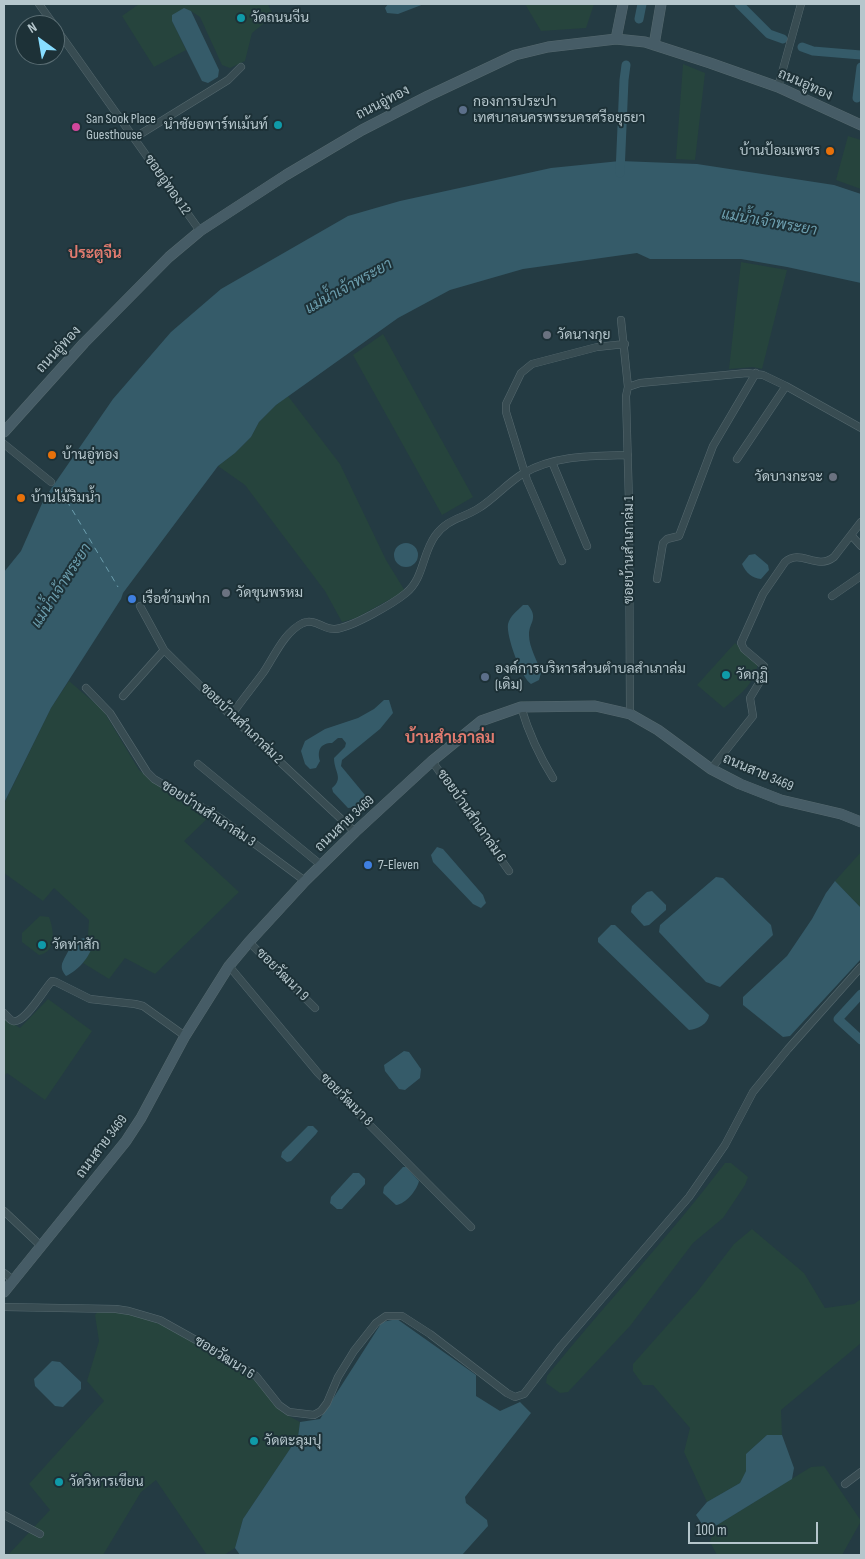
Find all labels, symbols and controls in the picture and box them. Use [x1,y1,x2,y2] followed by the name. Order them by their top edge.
[251,10,309,26] place label: วัดถนนจีน
[235,12,247,24] marker: วัดถนนจีน
[15,15,65,65] north arrow
[25,19,40,37] text: N
[775,66,835,104] street label: ถนนอู่ทอง
[353,82,413,124] street label: ถนนอู่ทอง
[473,94,645,126] place label: กองการประปา เทศบาลนครพระนครศรีอยุธยา
[457,104,469,116] marker: กองการประปา เทศบาลนครพระนครศรีอยุธยา
[86,111,156,144] place label: San Sook Place Guesthouse
[164,117,268,133] place label: นำชัยอพาร์ทเม้นท์
[272,119,284,131] marker: นำชัยอพาร์ทเม้นท์
[70,121,82,133] marker: San Sook Place Guesthouse
[740,143,820,159] place label: บ้านป้อมเพชร
[824,145,836,157] marker: บ้านป้อมเพชร
[140,152,194,218] street label: ซอยอู่ทอง 12
[720,206,818,240] water label: แม่น้ำเจ้าพระยา
[68,245,122,263] district label: ประตูจีน
[302,256,396,318] water label: แม่น้ำเจ้าพระยา
[33,323,85,377] street label: ถนนอู่ทอง
[557,327,611,343] place label: วัดนางกุย
[541,329,553,341] marker: วัดนางกุย
[62,447,119,463] place label: บ้านอู่ทอง
[46,449,58,461] marker: บ้านอู่ทอง
[755,469,823,485] place label: วัดบางกะจะ
[827,471,839,483] marker: วัดบางกะจะ
[31,490,101,506] place label: บ้านไม้ริมน้ำ
[15,492,27,504] marker: บ้านไม้ริมน้ำ
[621,496,637,604] street label: ซอยบ้านสำเภาล่ม 1
[28,540,96,632] water label: แม่น้ำเจ้าพระยา
[236,585,303,601] place label: วัดขุนพรหม
[220,587,232,599] marker: วัดขุนพรหม
[142,591,210,607] place label: เรือข้ามฟาก
[126,593,138,605] marker: เรือข้ามฟาก
[495,661,686,694] place label: องค์การบริหารส่วนตำบลสำเภาล่ม (เดิม)
[736,667,768,683] place label: วัดกุฏิ
[720,669,732,681] marker: วัดกุฏิ
[479,671,491,683] marker: องค์การบริหารส่วนตำบลสำเภาล่ม (เดิม)
[196,680,286,768] street label: ซอยบ้านสำเภาล่ม 2
[405,729,495,749] district label: บ้านสำเภาล่ม
[720,751,796,795] street label: ถนนสาย 3469
[433,766,509,866] street label: ซอยบ้านสำเภาล่ม 6
[158,777,258,851] street label: ซอยบ้านสำเภาล่ม 3
[312,792,378,856] street label: ถนนสาย 3469
[378,857,419,873] place label: 7-Eleven
[362,859,374,871] marker: 7-Eleven
[52,937,100,953] place label: วัดท่าสัก
[36,939,48,951] marker: วัดท่าสัก
[252,945,312,1005] street label: ซอยวัฒนา 9
[316,1070,376,1130] street label: ซอยวัฒนา 8
[73,1112,131,1182] street label: ถนนสาย 3469
[191,1333,257,1383] street label: ซอยวัฒนา 6
[264,1433,321,1449] place label: วัดตะลุมปุ
[248,1435,260,1447] marker: วัดตะลุมปุ
[69,1474,144,1490] place label: วัดวิหารเขียน
[53,1476,65,1488] marker: วัดวิหารเขียน
[690,1512,820,1544] scale bar
[696,1521,727,1540] text: 100 m

